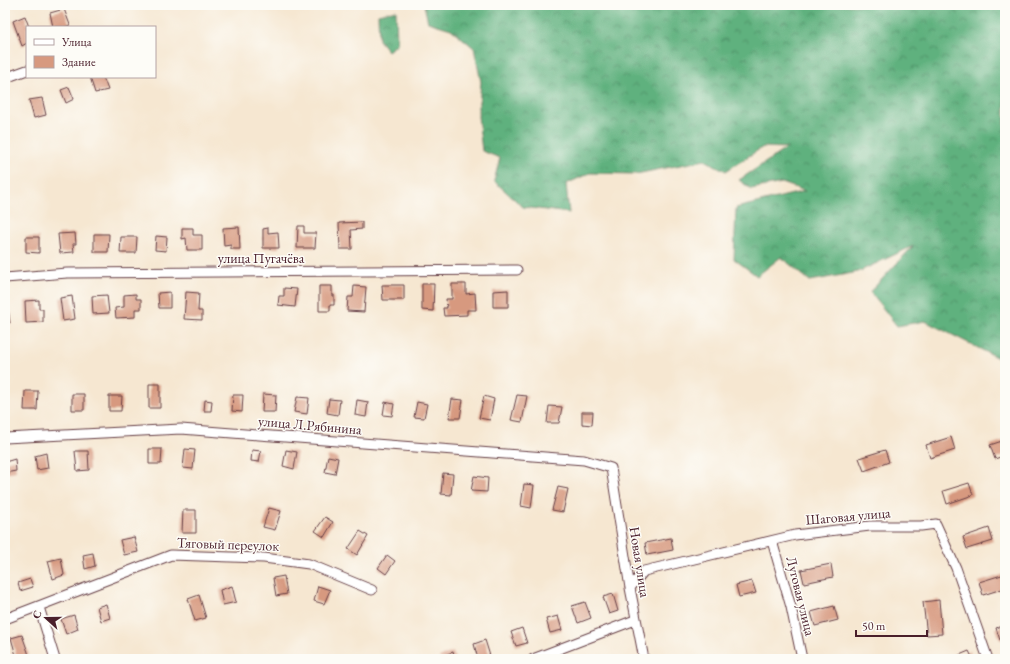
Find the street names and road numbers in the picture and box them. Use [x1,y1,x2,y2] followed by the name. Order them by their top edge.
[218,249,305,267] street label: улица Пугачёва
[257,412,363,439] street label: улица Л.Рябинина
[805,503,892,529] street label: Шаговая улица
[626,525,655,599] street label: Новая улица
[177,533,280,555] street label: Тяговый переулок
[782,554,820,638] street label: Луговая улица

